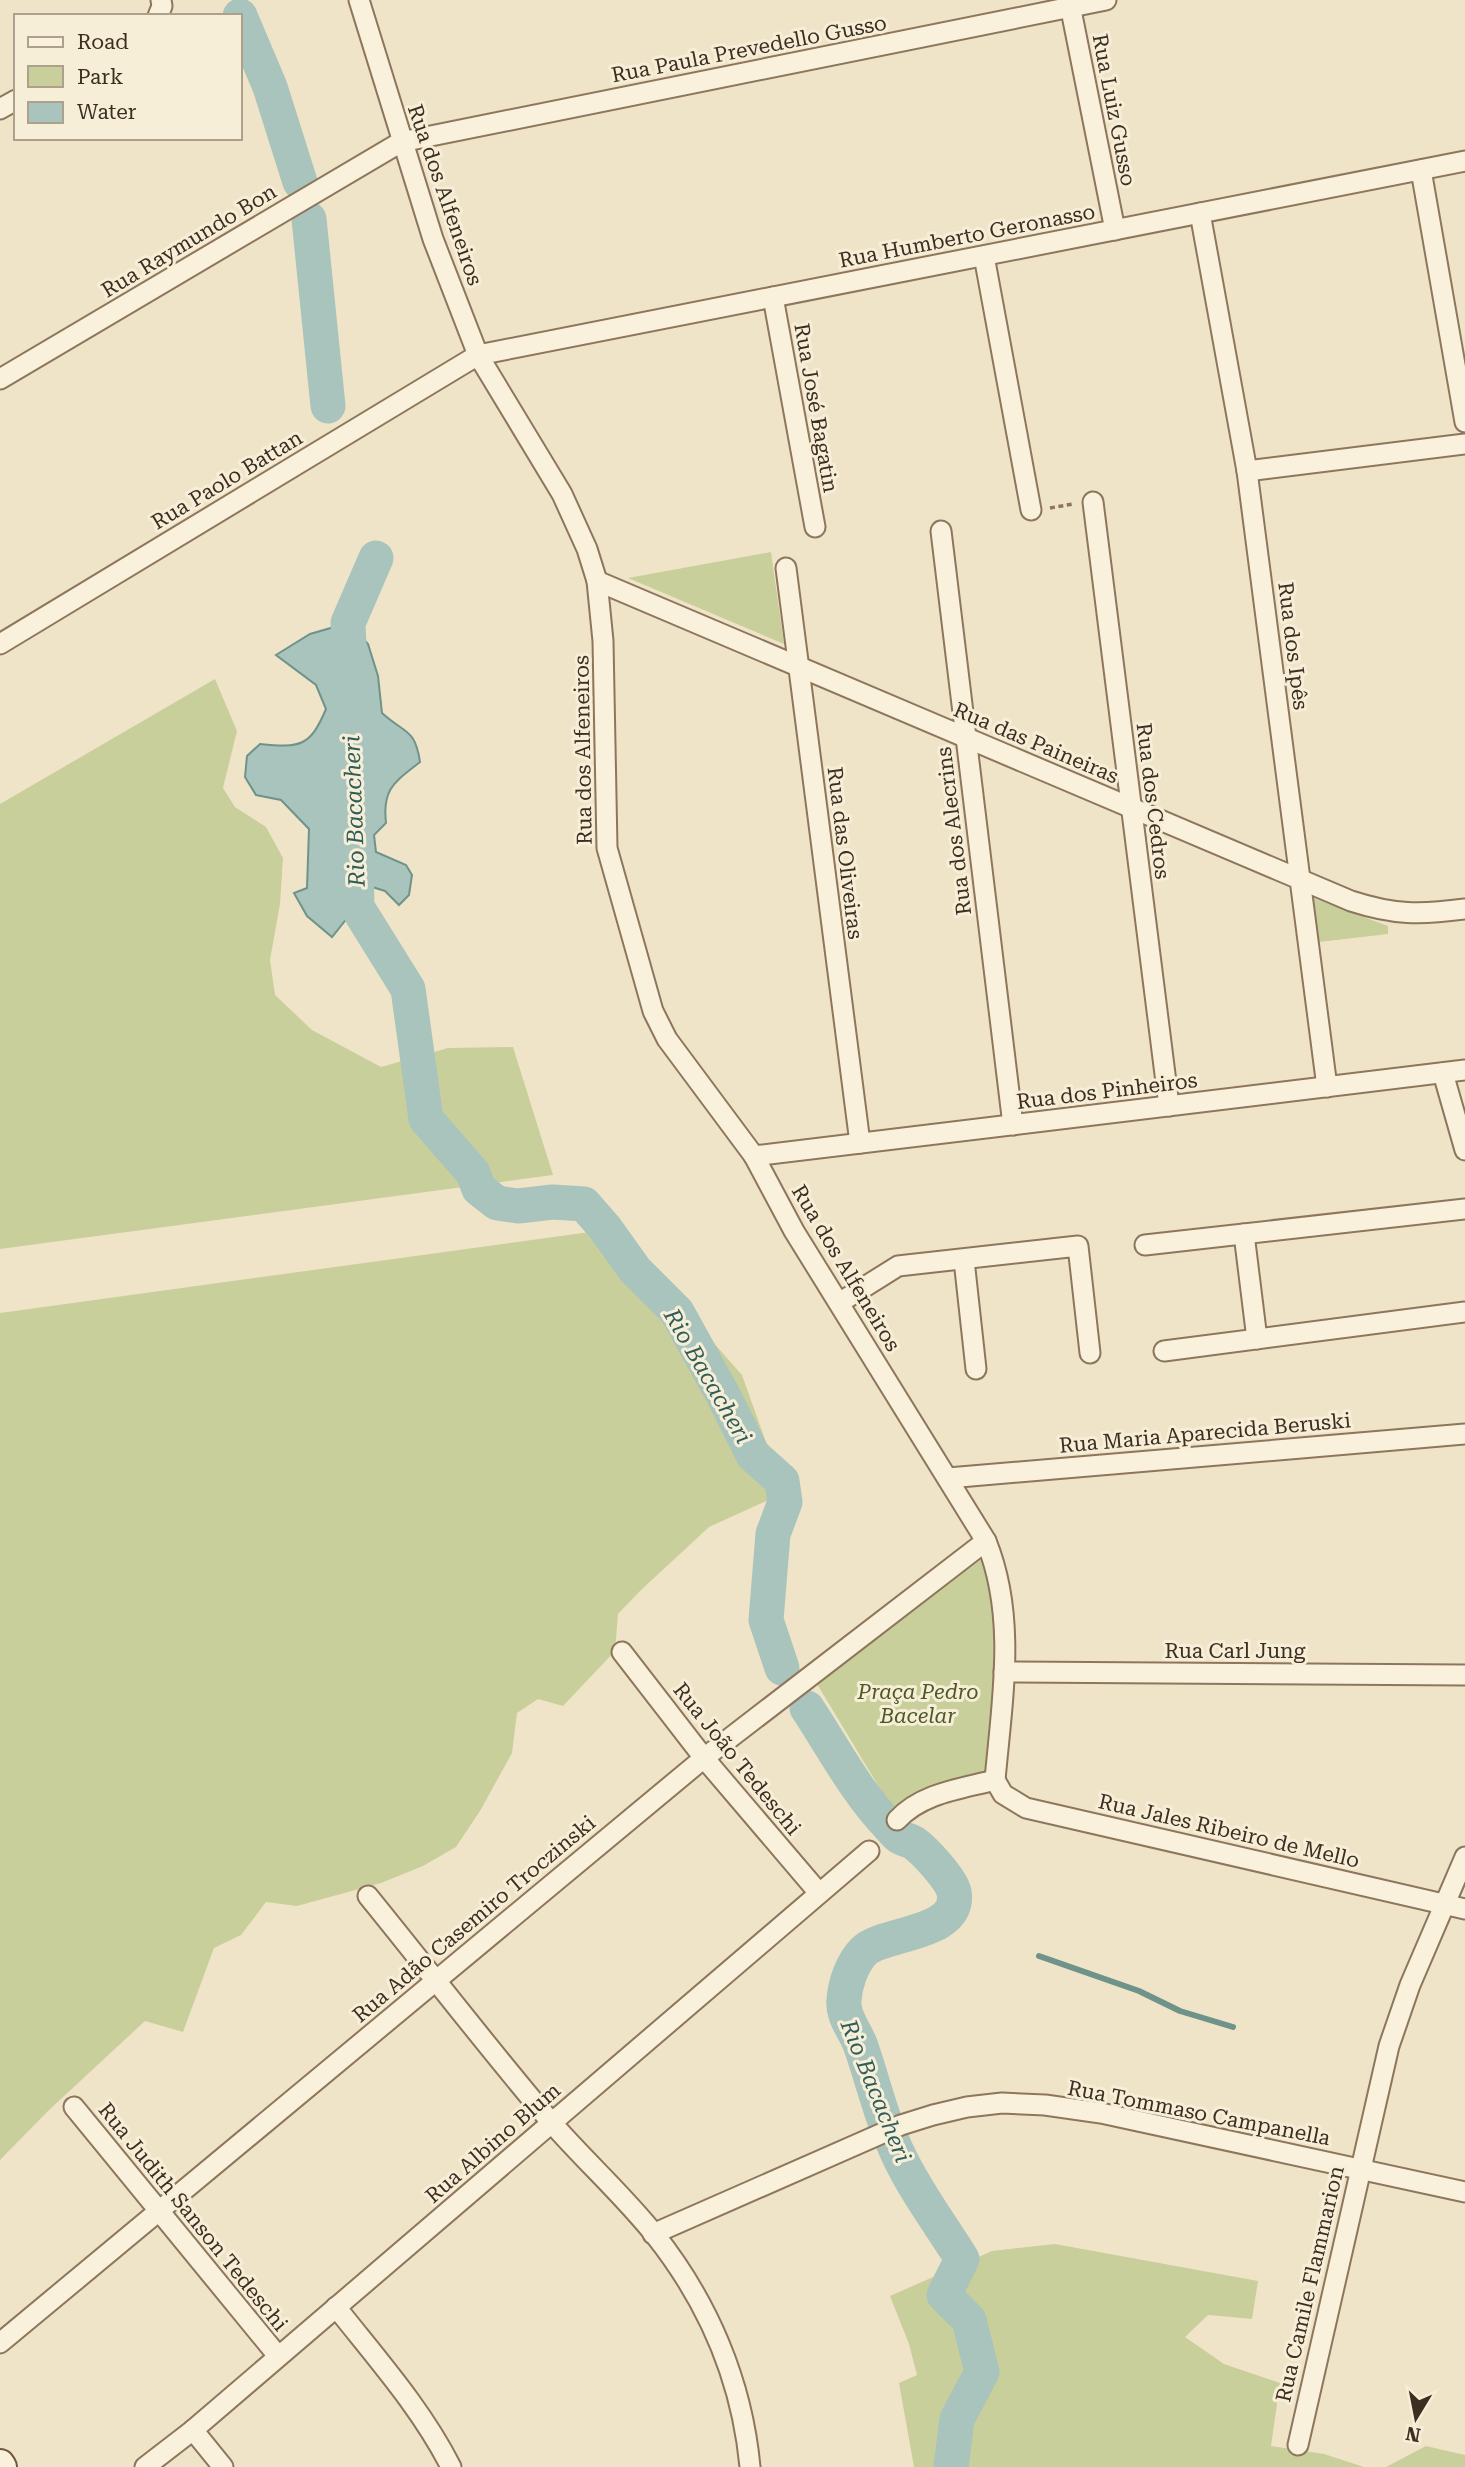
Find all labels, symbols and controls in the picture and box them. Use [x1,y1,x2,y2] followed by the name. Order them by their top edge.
[609,11,889,87] street label: Rua Paula Prevedello Gusso
[14,14,242,140] legend
[77,30,129,54] text: Road
[1087,32,1141,188] street label: Rua Luiz Gusso
[77,65,123,89] text: Park
[77,100,137,124] text: Water
[403,101,487,289] street label: Rua dos Alfeneiros
[97,179,281,303] street label: Rua Raymundo Bon
[837,199,1097,273] street label: Rua Humberto Geronasso
[789,322,843,495] street label: Rua José Bagatin
[147,425,307,534] street label: Rua Paolo Battan
[1273,581,1313,711] street label: Rua dos Ipês
[569,655,597,845] street label: Rua dos Alfeneiros
[950,697,1122,789] street label: Rua das Paineiras
[1132,722,1174,880] street label: Rua dos Cedros
[338,735,371,888] water label: Rio Bacacheri
[932,745,976,916] street label: Rua dos Alecrins
[823,765,867,941] street label: Rua das Oliveiras
[1015,1068,1199,1114] street label: Rua dos Pinheiros
[787,1180,905,1356] street label: Rua dos Alfeneiros
[658,1303,757,1449] water label: Rio Bacacheri
[1058,1408,1352,1458] street label: Rua Maria Aparecida Beruski
[1165,1639,1306,1663] street label: Rua Carl Jung
[668,1678,806,1840] street label: Rua João Tedeschi
[857,1680,978,1728] park label: Praça Pedro Bacelar
[1096,1789,1362,1873] street label: Rua Jales Ribeiro de Mello
[348,1810,600,2027] street label: Rua Adão Casemiro Troczinski
[834,2015,916,2166] water label: Rio Bacacheri
[1066,2076,1333,2150] street label: Rua Tommaso Campanella
[421,2078,565,2208] street label: Rua Albino Blum
[94,2098,293,2336] street label: Rua Judith Sanson Tedeschi
[1271,2163,1349,2404] street label: Rua Camile Flammarion
[1381,2383,1451,2453] north arrow
[1404,2422,1422,2447] text: N

